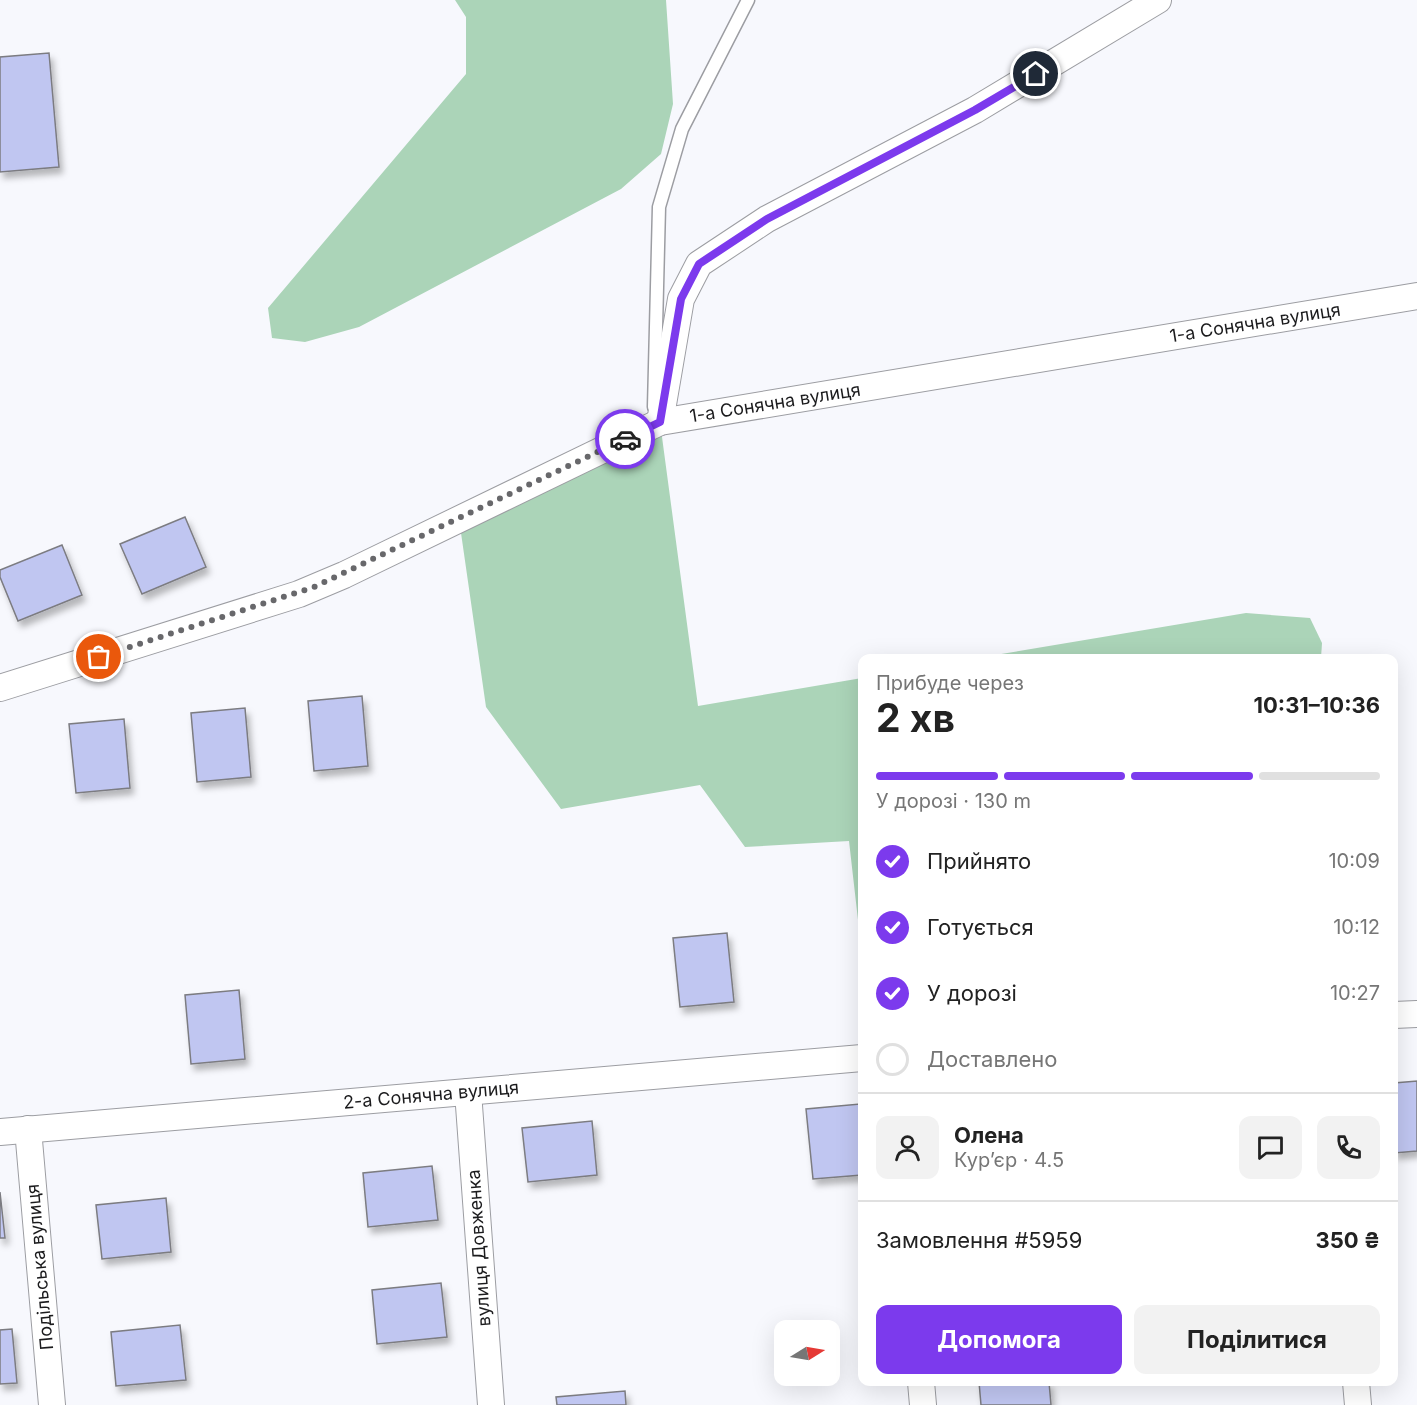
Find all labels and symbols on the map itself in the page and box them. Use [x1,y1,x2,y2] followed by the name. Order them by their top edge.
[1010,48,1061,99] pin
[1168,299,1342,346] street label: 1-а Сонячна вулиця
[688,379,862,426] street label: 1-а Сонячна вулиця
[595,409,655,469] courier
[73,631,124,682] pin
[342,1076,520,1113] street label: 2-а Сонячна вулиця
[463,1169,494,1327] street label: вулиця Довженка
[22,1183,57,1351] street label: Подільська вулиця
[774,1320,840,1386] north arrow

